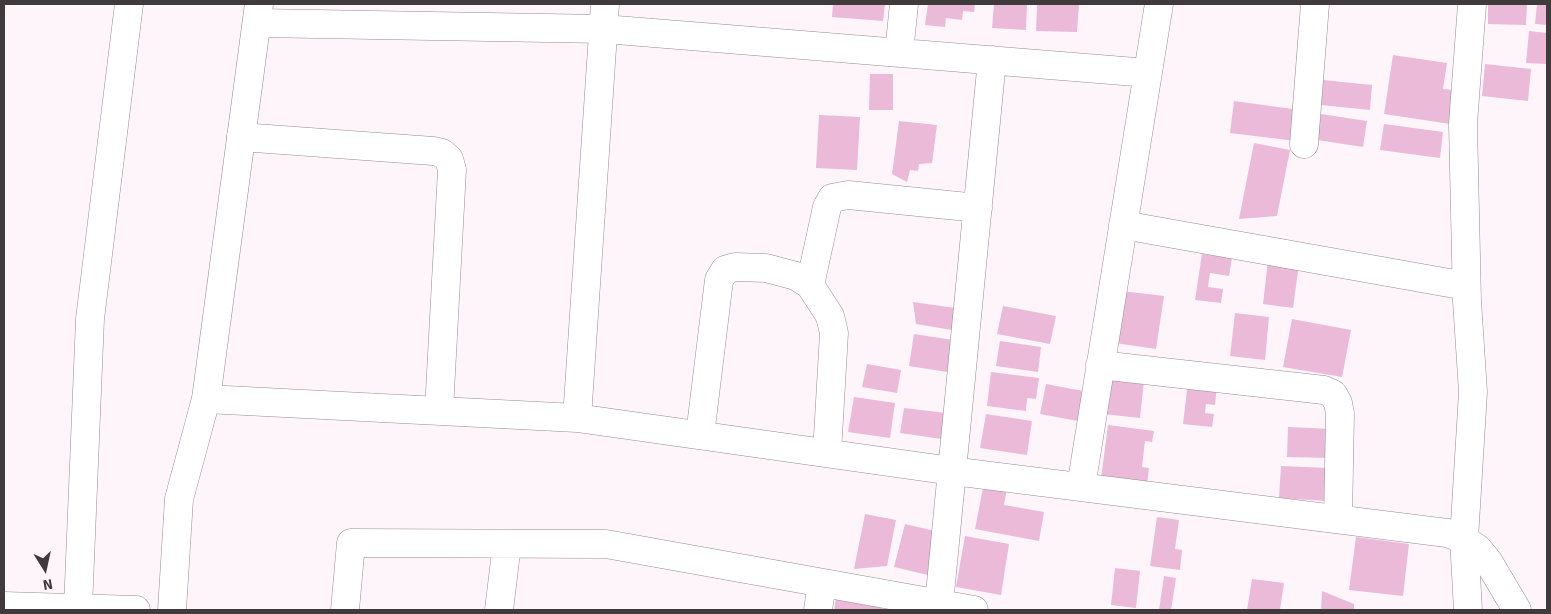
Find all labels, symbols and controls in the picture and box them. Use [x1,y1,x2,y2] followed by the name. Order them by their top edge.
[20,544,70,594] north arrow
[41,575,54,593] text: N

